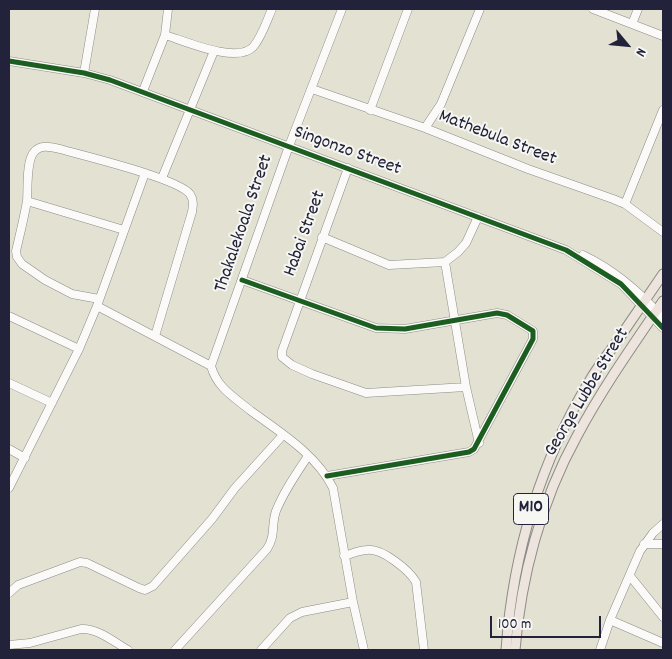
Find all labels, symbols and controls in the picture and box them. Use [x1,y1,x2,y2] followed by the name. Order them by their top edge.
[602,20,652,70] north arrow
[630,44,651,60] text: N
[435,106,559,172] street label: Mathebula Street
[290,122,404,182] street label: Singonzo Street
[211,152,279,296] street label: Thakalekoala Street
[280,188,332,280] street label: Habai Street
[541,325,635,461] street label: George Lubbe Street
[514,494,548,524] road number: M10
[492,606,603,638] scale bar
[498,614,531,636] text: 100 m

